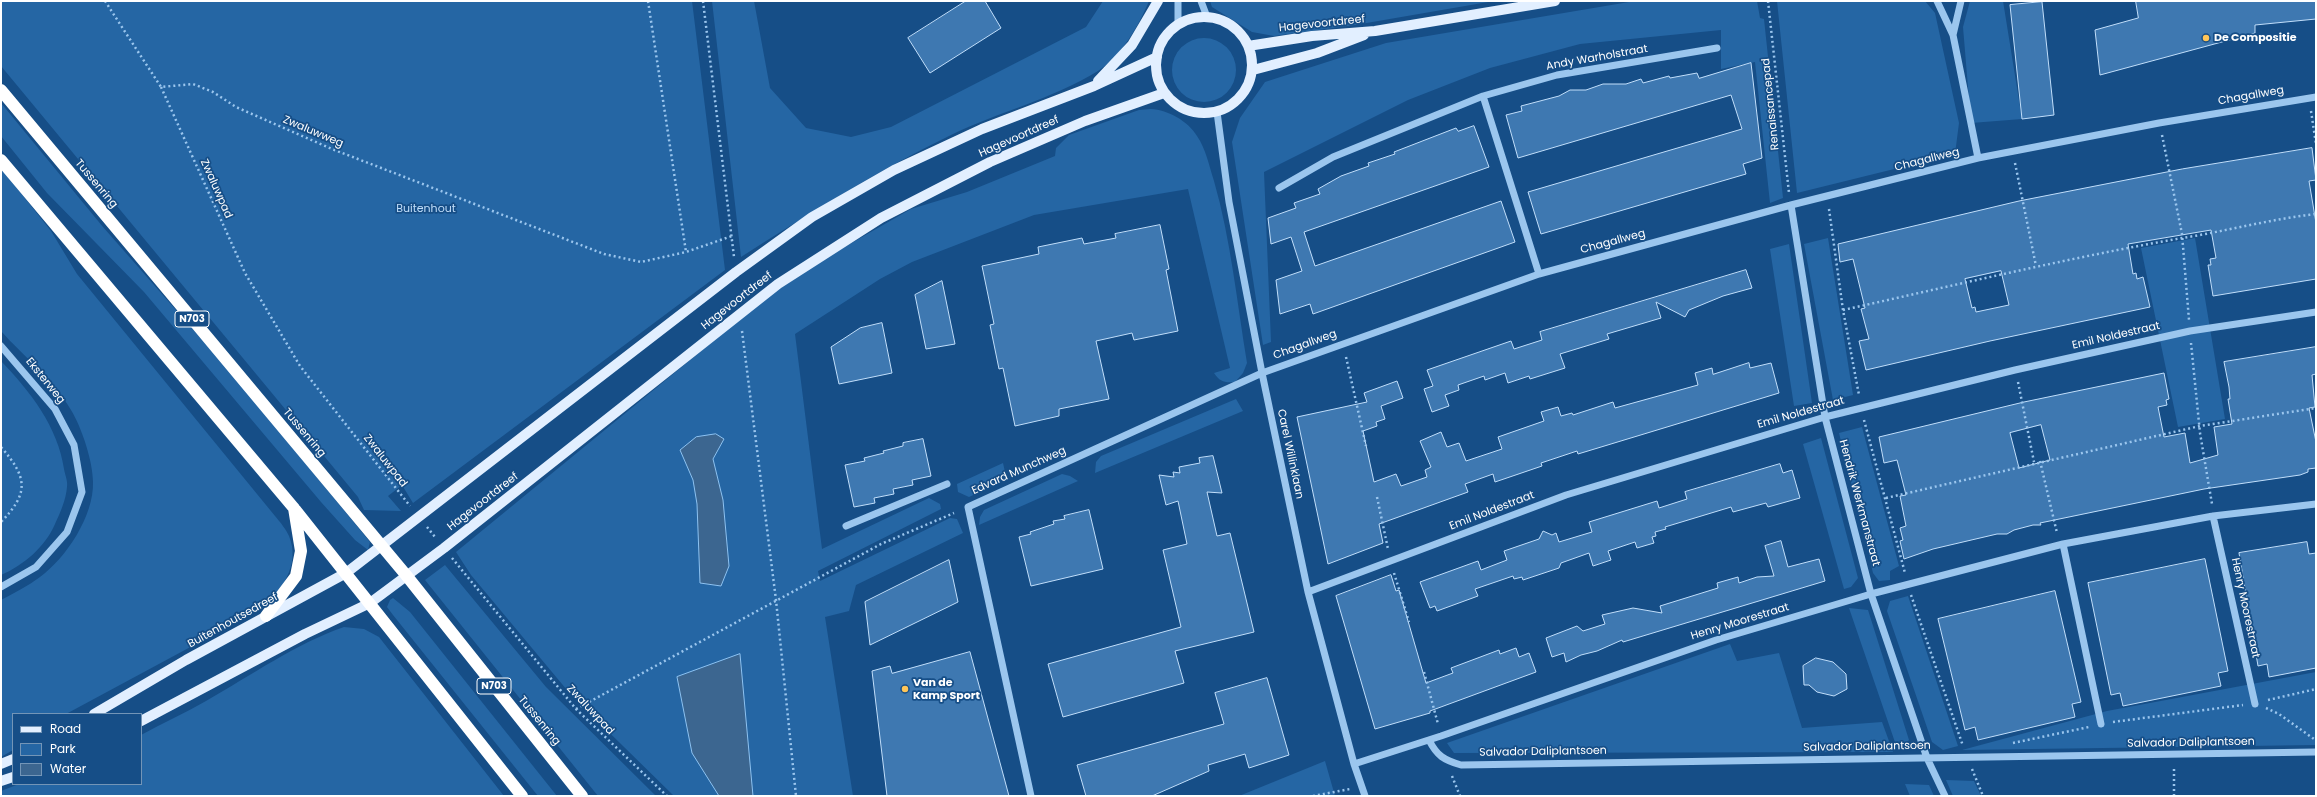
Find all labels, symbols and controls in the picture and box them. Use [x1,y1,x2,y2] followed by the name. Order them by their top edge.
[1278,13,1366,35] street label: Hagevoortdreef
[2214,31,2296,45] place label: De Compositie
[2201,33,2211,43] marker: De Compositie
[1545,43,1649,73] street label: Andy Warholstraat
[1760,57,1782,151] street label: Renaissancepad
[2217,84,2285,108] street label: Chagallweg
[281,113,345,151] street label: Zwaluwweg
[977,113,1061,161] street label: Hagevoortdreef
[1893,146,1961,174] street label: Chagallweg
[72,157,120,211] street label: Tussenring
[197,157,235,221] street label: Zwaluwpad
[396,202,456,216] park label: Buitenhout
[1579,227,1647,257] street label: Chagallweg
[699,269,775,333] street label: Hagevoortdreef
[175,311,209,327] road number: N703
[2071,319,2161,353] street label: Emil Noldestraat
[1271,327,1339,363] street label: Chagallweg
[22,355,68,407] street label: Eksterweg
[1756,394,1846,432] street label: Emil Noldestraat
[280,406,328,460] street label: Tussenring
[1274,408,1306,500] street label: Carel Willinklaan
[360,432,410,490] street label: Zwaluwpad
[1836,438,1882,568] street label: Hendrik Werkmanstraat
[970,444,1068,498] street label: Edvard Munchweg
[445,470,521,534] street label: Hagevoortdreef
[1448,489,1536,533] street label: Emil Noldestraat
[2228,557,2262,659] street label: Henry Moorestraat
[186,591,280,651] street label: Buitenhoutsedreef
[1689,601,1791,643] street label: Henry Moorestraat
[913,676,980,702] place label: Van de Kamp Sport
[477,678,511,694] road number: N703
[564,682,616,738] street label: Zwaluwpad
[900,684,910,694] marker: Van de Kamp Sport
[515,694,563,748] street label: Tussenring
[12,713,142,785] legend
[50,720,81,737] text: Road
[2127,735,2255,751] street label: Salvador Daliplantsoen
[1803,739,1931,755] street label: Salvador Daliplantsoen
[50,740,76,757] text: Park
[1479,744,1607,760] street label: Salvador Daliplantsoen
[50,760,86,777] text: Water

